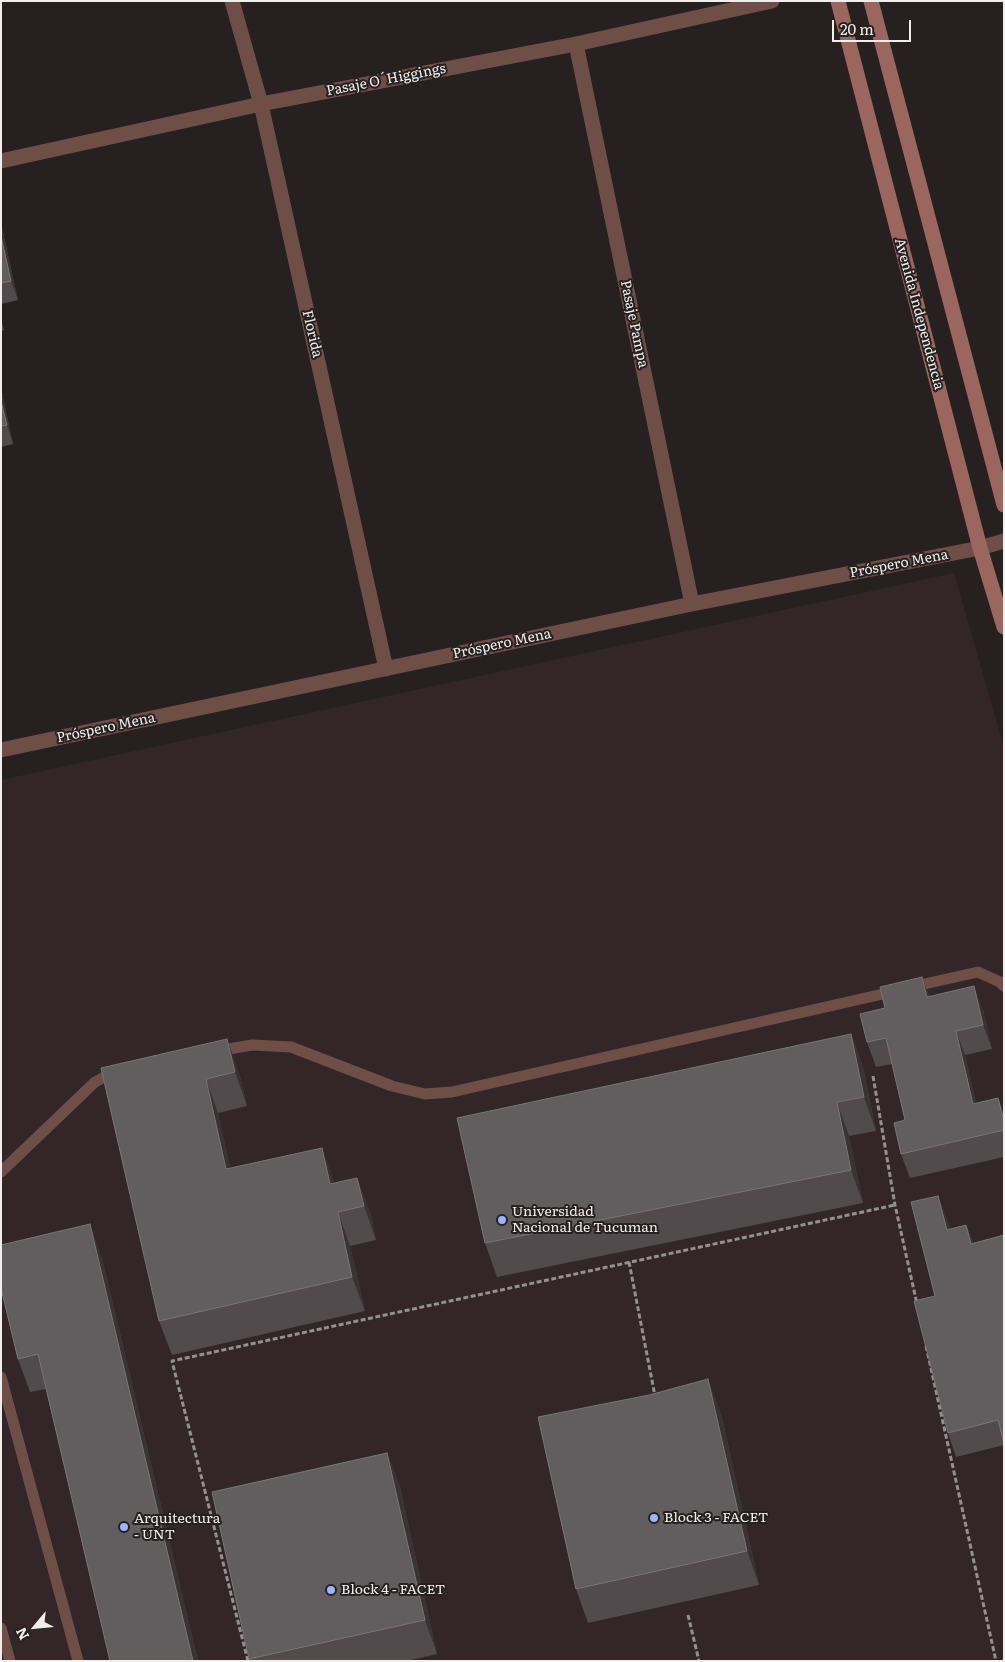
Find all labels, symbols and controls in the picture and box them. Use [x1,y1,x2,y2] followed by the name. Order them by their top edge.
[835,10,914,42] scale bar
[840,17,874,40] text: 20 m
[325,60,447,100] street label: Pasaje O´Higgings
[891,236,947,392] street label: Avenida Independencia
[616,279,652,369] street label: Pasaje Pampa
[298,309,326,359] street label: Florida
[848,546,950,582] street label: Próspero Mena
[451,625,553,663] street label: Próspero Mena
[55,709,157,747] street label: Próspero Mena
[512,1204,658,1236] place label: Universidad Nacional de Tucuman
[496,1214,508,1226] marker: Universidad Nacional de Tucuman
[664,1510,768,1526] place label: Block 3 - FACET
[134,1511,220,1544] place label: Arquitectura - UNT
[648,1512,660,1524] marker: Block 3 - FACET
[118,1521,130,1533] marker: Arquitectura - UNT
[341,1582,445,1598] place label: Block 4 - FACET
[325,1584,337,1596] marker: Block 4 - FACET
[10,1602,60,1652] north arrow
[10,1624,33,1644] text: N

